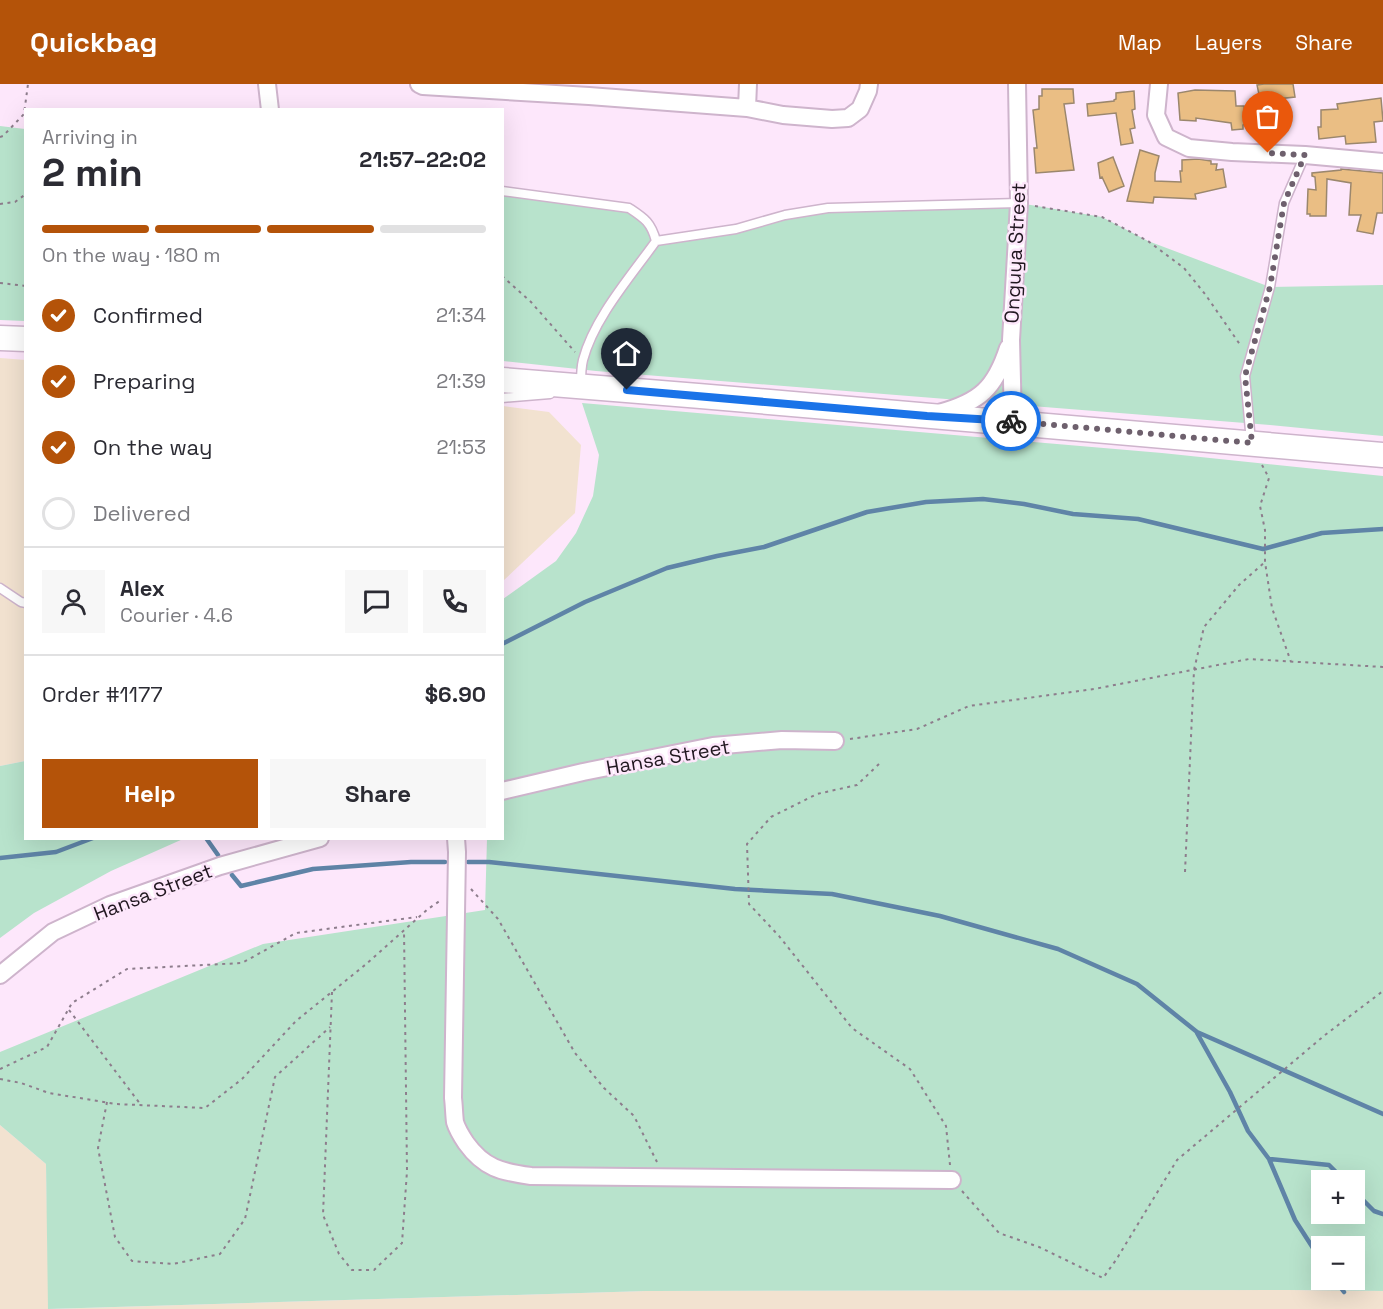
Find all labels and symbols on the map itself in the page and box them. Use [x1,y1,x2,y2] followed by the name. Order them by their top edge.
[1242,91,1293,153] pin
[998,182,1032,324] street label: Onguya Street
[601,328,652,390] pin
[981,391,1041,451] courier
[604,733,732,781] street label: Hansa Street
[90,857,216,927] street label: Hansa Street

